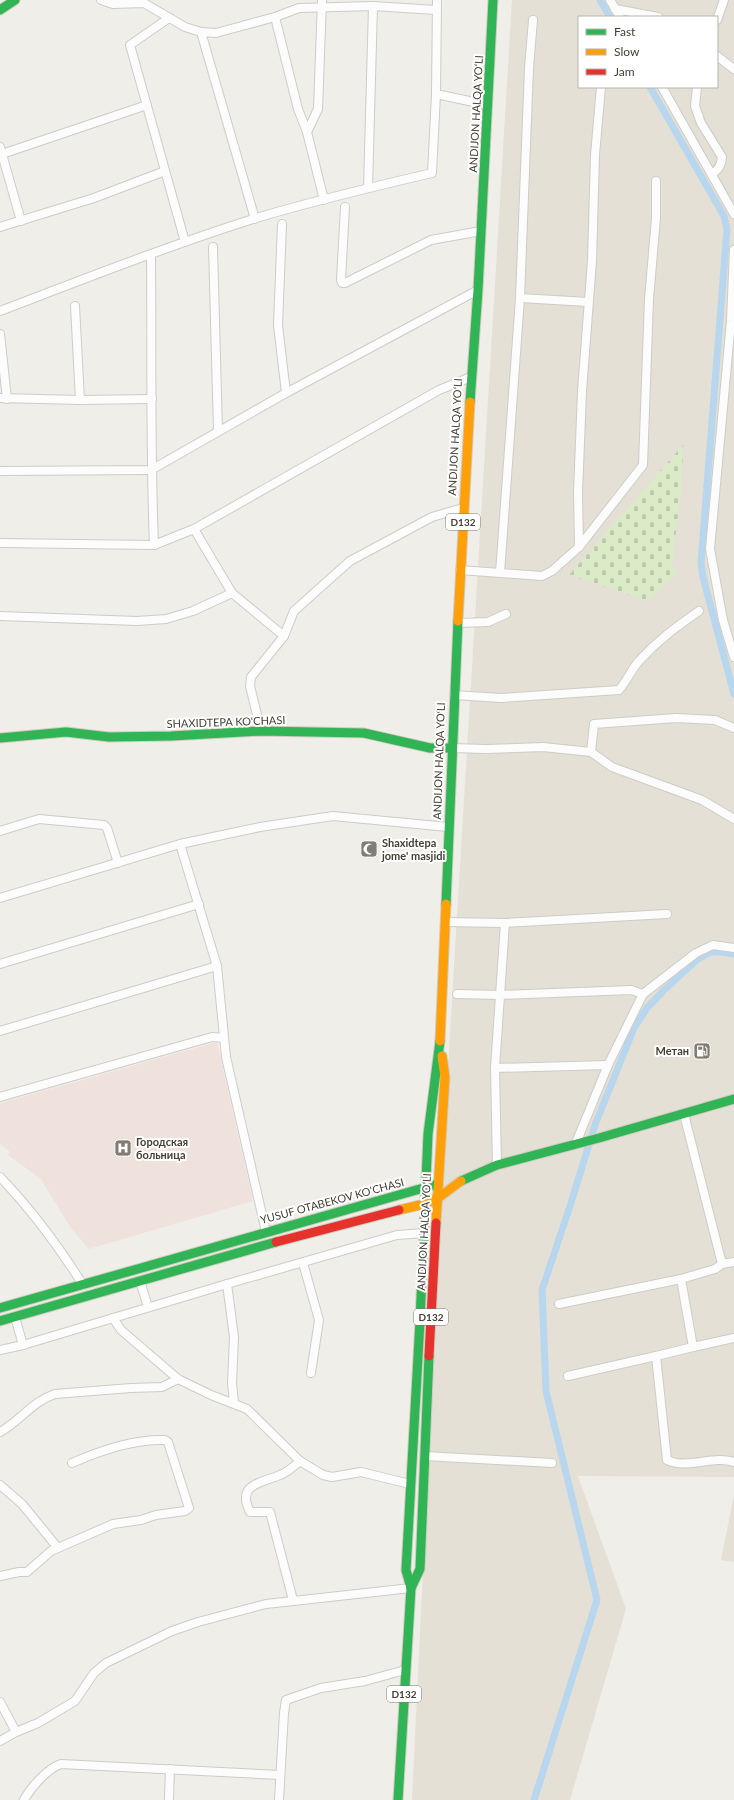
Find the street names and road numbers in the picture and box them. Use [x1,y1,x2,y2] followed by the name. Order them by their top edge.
[466,55,485,173] street label: ANDIJON HALQA YO‘LI
[445,378,464,496] street label: ANDIJON HALQA YO‘LI
[446,514,480,530] road number: D132
[430,702,447,820] street label: ANDIJON HALQA YO‘LI
[166,713,286,730] street label: SHAXIDTEPA KO'CHASI
[414,1173,433,1291] street label: ANDIJON HALQA YO‘LI
[259,1175,405,1226] street label: YUSUF OTABEKOV KO'CHASI
[414,1309,448,1325] road number: D132
[387,1686,421,1702] road number: D132

